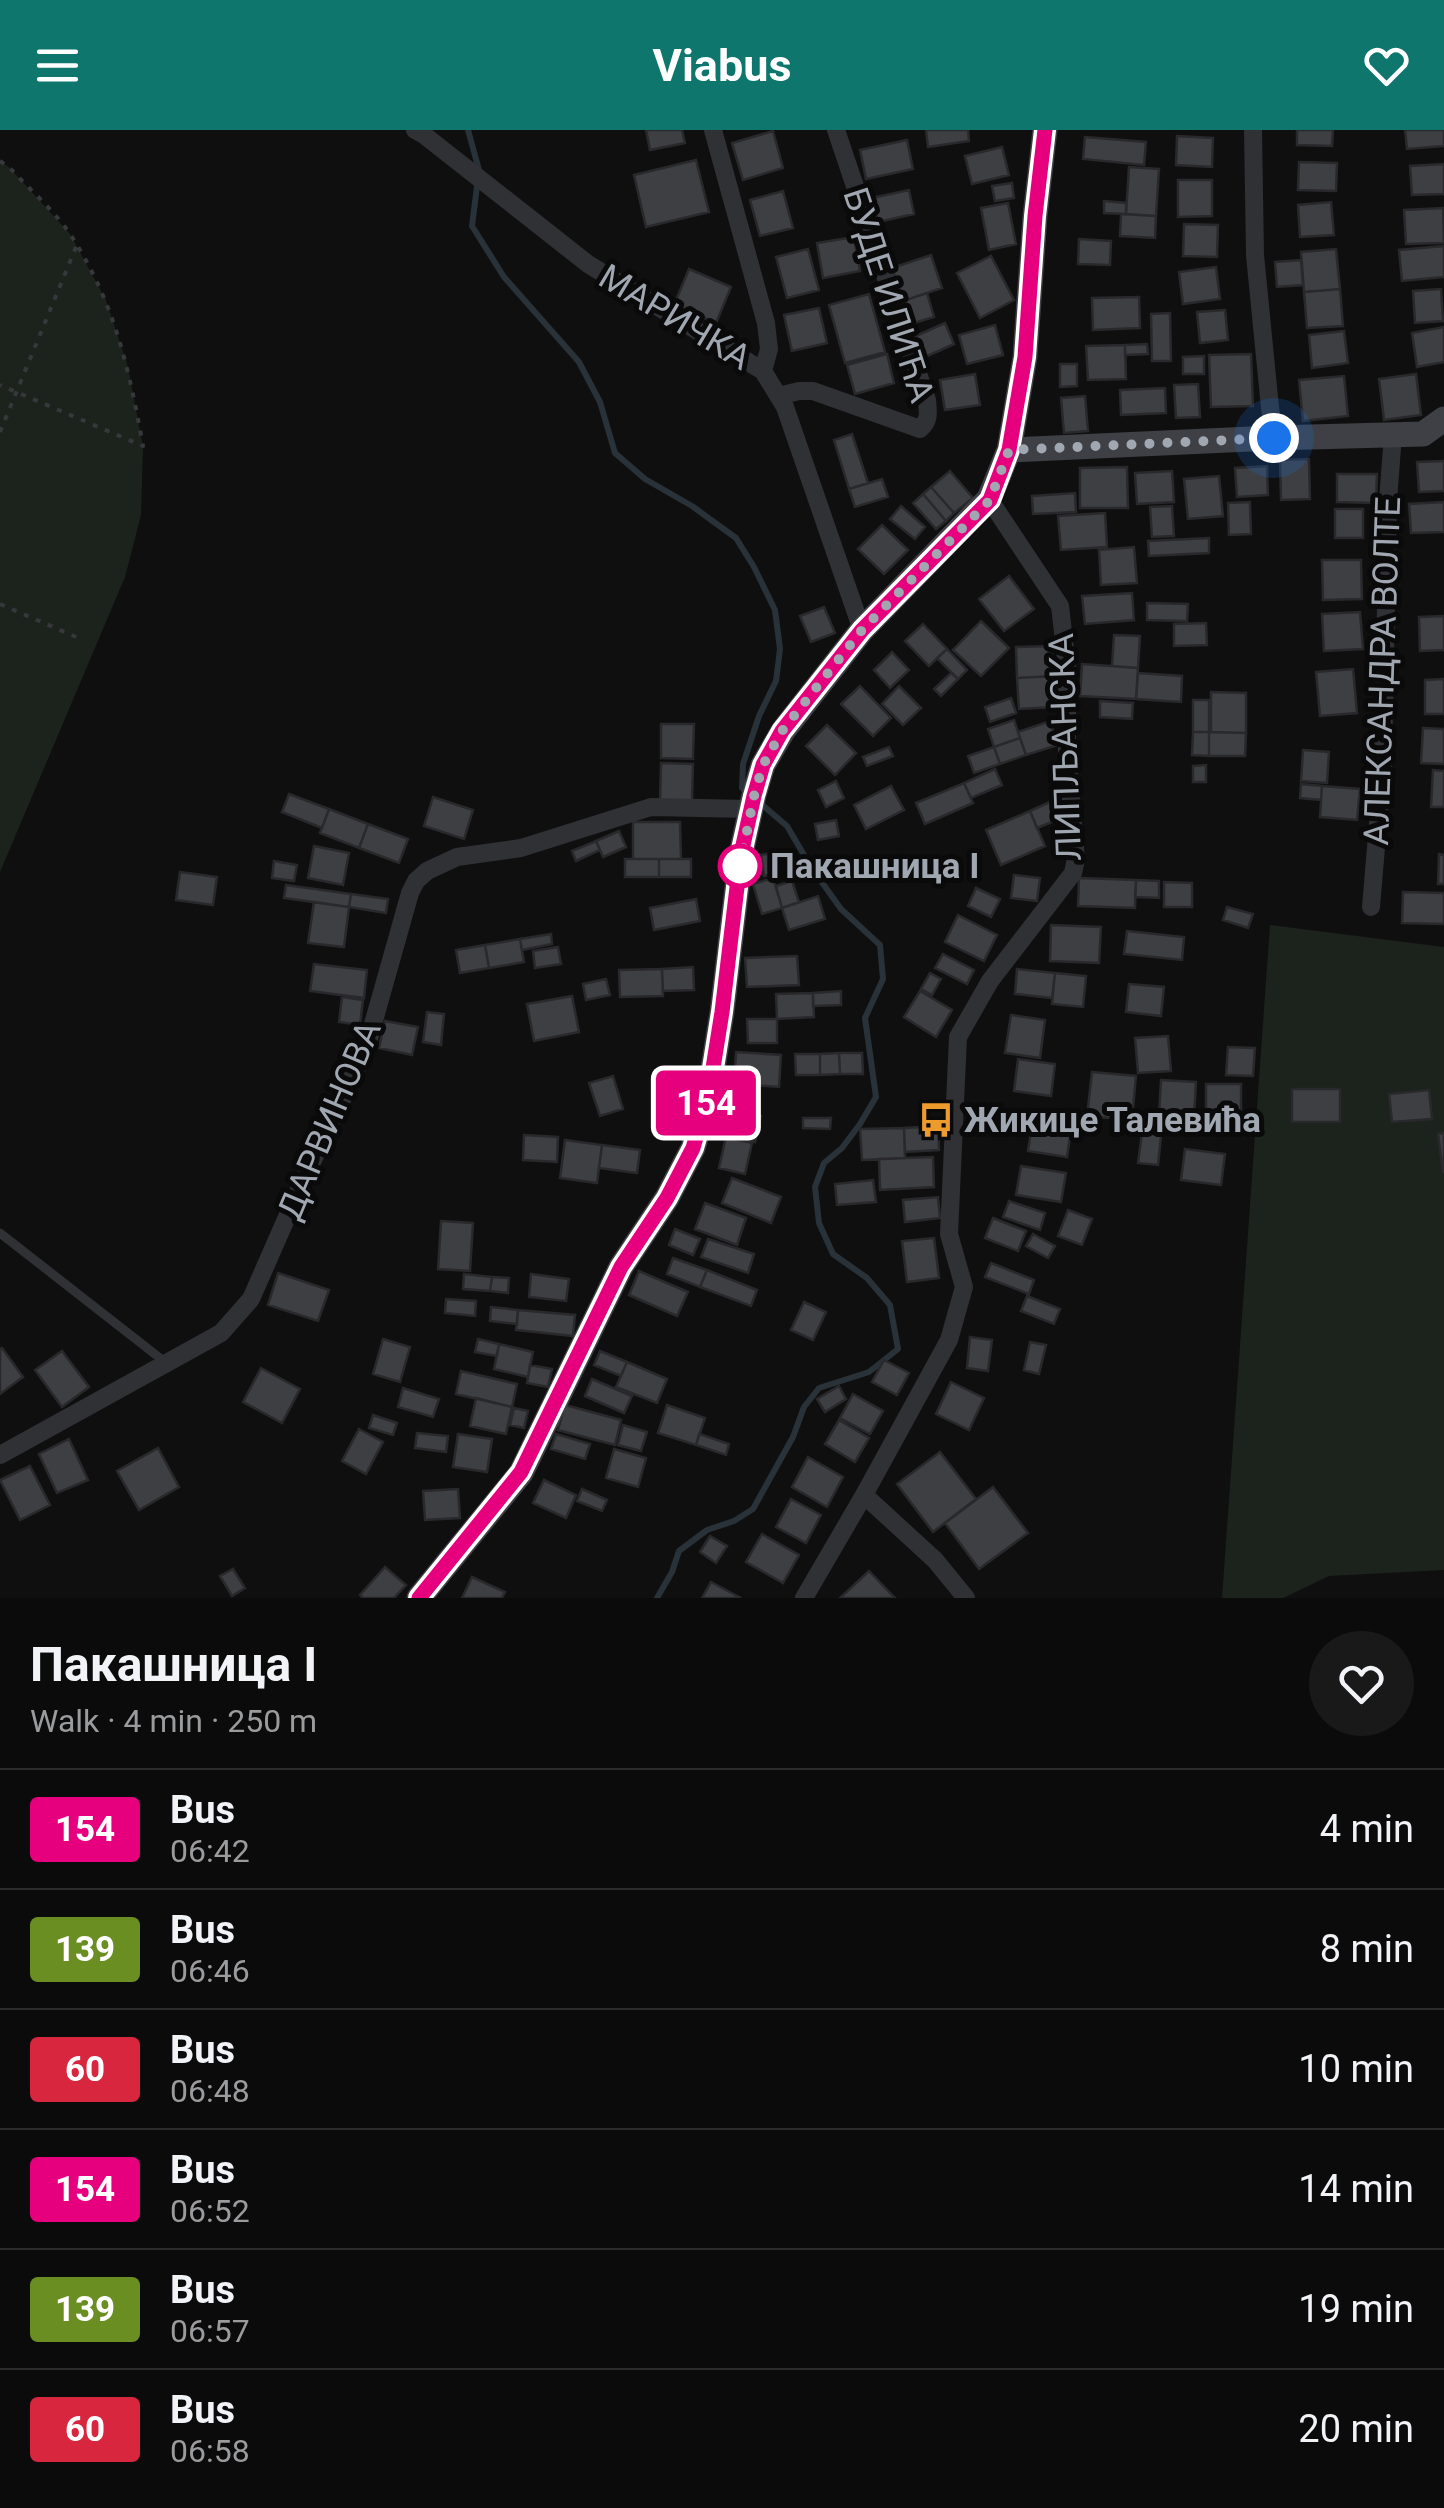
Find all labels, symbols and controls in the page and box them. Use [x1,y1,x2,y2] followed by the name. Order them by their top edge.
[30,38,85,93] icon: menu
[1359,38,1414,93] icon: heart
[652,39,792,92] text: Viabus
[835,183,943,408] street label: БУДЕ ИЛИЋА
[592,256,758,379] street label: МАРИЧКА
[1249,413,1299,463] your location
[1356,496,1409,846] street label: АЛЕКСАНДРА ВОЛТЕ
[1041,632,1090,862] street label: ЛИПЉАНСКА
[719,845,761,887] marker: Пакашница I
[770,846,979,887] place label: Пакашница I
[269,1014,390,1226] street label: ДАРВИНОВА
[648,1070,764,1136] line badge: 154
[676,1083,736,1124] text: 154
[964,1100,1261,1141] place label: Жикице Талевића
[917,1101,955,1139] bus stop icon: Жикице Талевића
[1309,1631,1414,1736] button: heart
[30,1636,317,1693] text: Пакашница I
[30,1702,317,1740] text: Walk · 4 min · 250 m
[170,1788,235,1832] text: Bus
[1320,1807,1414,1851] text: 4 min
[55,1809,115,1850] text: 154
[170,1832,250,1870] text: 06:42
[170,1908,235,1952] text: Bus
[1320,1927,1414,1971] text: 8 min
[55,1929,115,1970] text: 139
[170,1952,250,1990] text: 06:46
[170,2028,235,2072] text: Bus
[1298,2047,1414,2091] text: 10 min
[65,2049,105,2090] text: 60
[170,2072,250,2110] text: 06:48
[170,2148,235,2192] text: Bus
[1298,2167,1414,2211] text: 14 min
[55,2169,115,2210] text: 154
[170,2192,250,2230] text: 06:52
[170,2268,235,2312] text: Bus
[1298,2287,1414,2331] text: 19 min
[55,2289,115,2330] text: 139
[170,2312,250,2350] text: 06:57
[170,2388,235,2432] text: Bus
[1298,2407,1414,2451] text: 20 min
[65,2409,105,2450] text: 60
[170,2432,250,2470] text: 06:58

